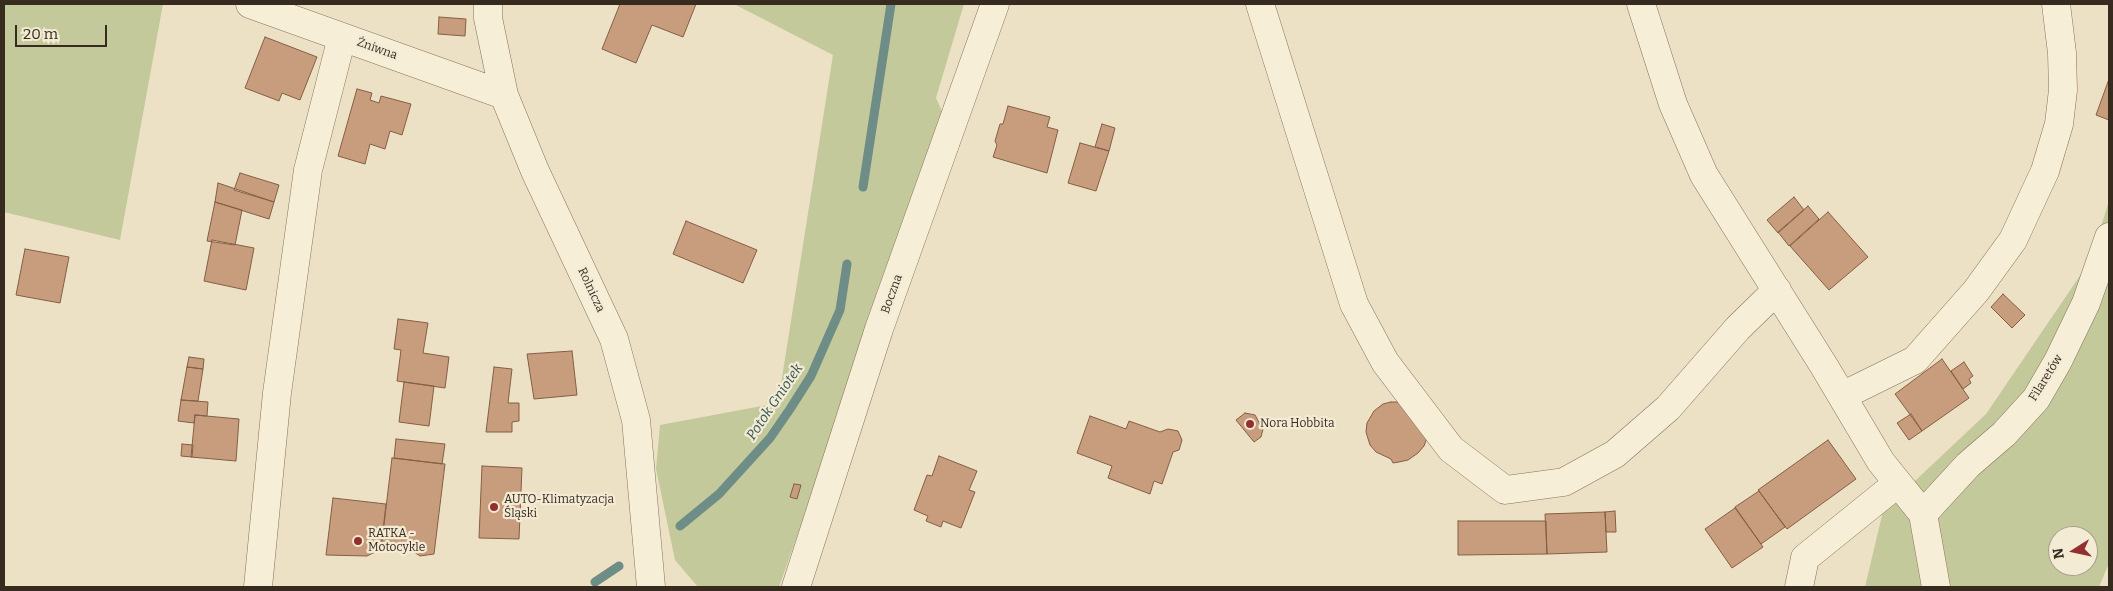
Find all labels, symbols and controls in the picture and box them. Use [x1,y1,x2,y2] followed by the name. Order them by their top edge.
[18,15,110,47] scale bar
[23,25,58,43] text: 20 m
[355,35,399,63] street label: Żniwna
[574,265,608,315] street label: Rolnicza
[878,272,906,316] street label: Boczna
[2026,352,2066,404] street label: Filaretów
[743,361,807,443] water label: Potok Gniotek
[1260,417,1335,431] place label: Nora Hobbita
[1244,418,1256,430] marker: Nora Hobbita
[504,493,614,521] place label: AUTO-Klimatyzacja Śląski
[488,501,500,513] marker: AUTO-Klimatyzacja Śląski
[2048,526,2098,576] north arrow
[368,527,425,555] place label: RATKA - Motocykle
[352,535,364,547] marker: RATKA - Motocykle
[2049,547,2068,560] text: N

